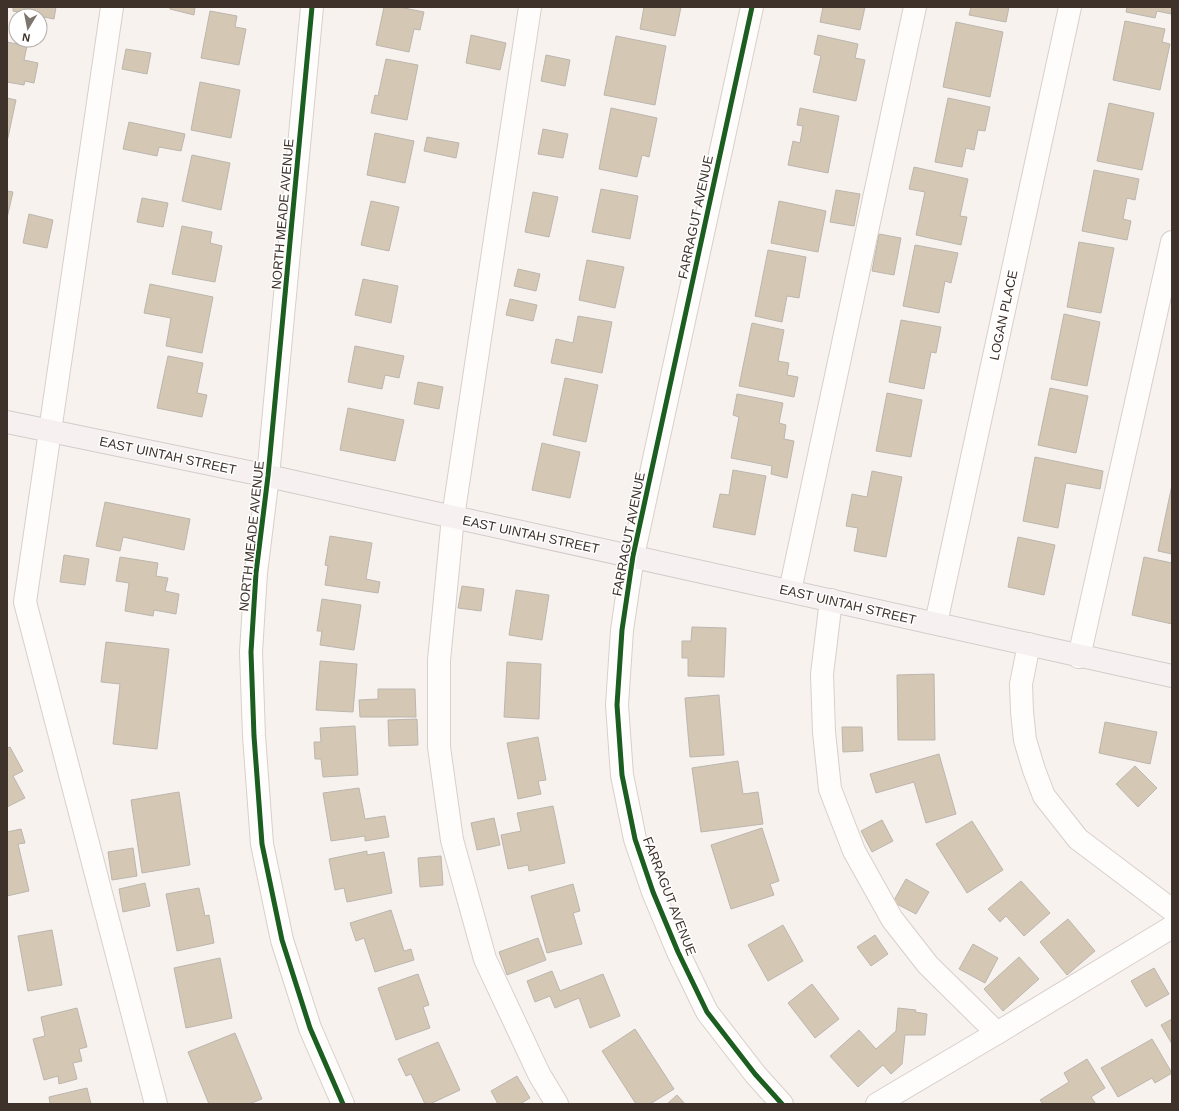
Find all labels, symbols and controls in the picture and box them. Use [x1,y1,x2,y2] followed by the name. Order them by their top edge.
[8,8,48,48] north arrow
[21,31,31,44] text: N
[268,138,297,290] street label: NORTH MEADE AVENUE
[675,154,716,280] street label: FARRAGUT AVENUE
[987,268,1020,362] street label: LOGAN PLACE
[98,434,238,477] street label: EAST UINTAH STREET
[236,460,267,612] street label: NORTH MEADE AVENUE
[609,471,648,597] street label: FARRAGUT AVENUE
[461,513,601,556] street label: EAST UINTAH STREET
[778,581,918,628] street label: EAST UINTAH STREET
[640,835,699,958] street label: FARRAGUT AVENUE

